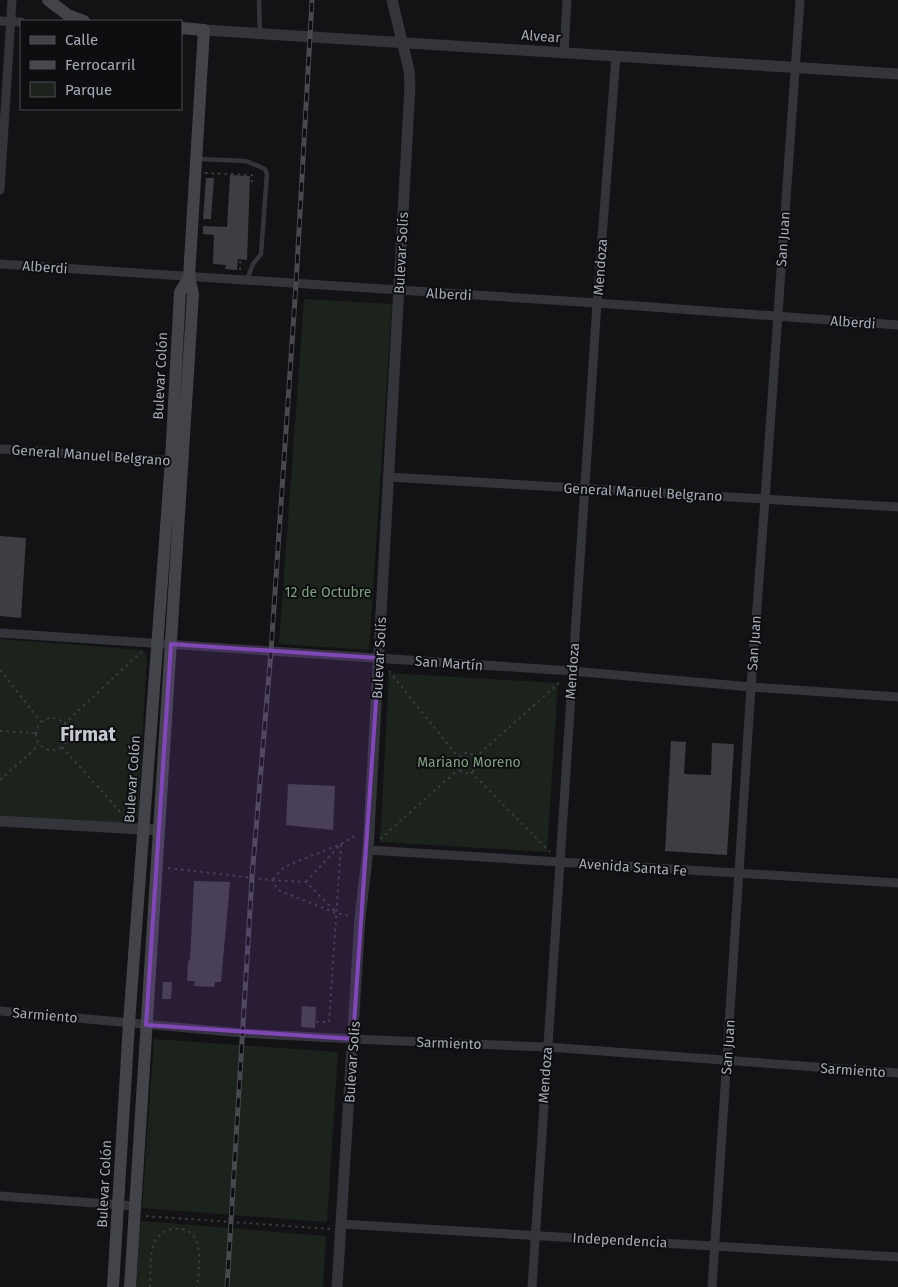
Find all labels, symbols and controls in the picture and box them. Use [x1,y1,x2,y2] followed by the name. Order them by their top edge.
[20,20,182,110] legend
[521,27,562,46] street label: Alvear
[65,31,98,49] text: Calle
[65,56,136,74] text: Ferrocarril
[65,81,112,99] text: Parque
[391,211,412,294] street label: Bulevar Solís
[773,211,794,267] street label: San Juan
[590,238,611,296] street label: Mendoza
[22,257,68,278] street label: Alberdi
[426,285,472,304] street label: Alberdi
[830,312,876,333] street label: Alberdi
[150,332,171,420] street label: Bulevar Colón
[11,441,171,470] street label: General Manuel Belgrano
[563,480,723,505] street label: General Manuel Belgrano
[285,584,371,601] park label: 12 de Octubre
[744,615,765,671] street label: San Juan
[369,616,390,699] street label: Bulevar Solís
[562,642,583,700] street label: Mendoza
[414,653,484,674] street label: San Martín
[60,723,116,746] district label: Firmat
[121,735,144,823] street label: Bulevar Colón
[417,754,521,771] park label: Mariano Moreno
[578,855,687,880] street label: Avenida Santa Fe
[12,1004,78,1027] street label: Sarmiento
[718,1019,739,1075] street label: San Juan
[341,1020,364,1104] street label: Bulevar Solís
[416,1034,482,1053] street label: Sarmiento
[535,1046,556,1104] street label: Mendoza
[820,1060,886,1081] street label: Sarmiento
[94,1140,115,1228] street label: Bulevar Colón
[572,1230,668,1251] street label: Independencia

